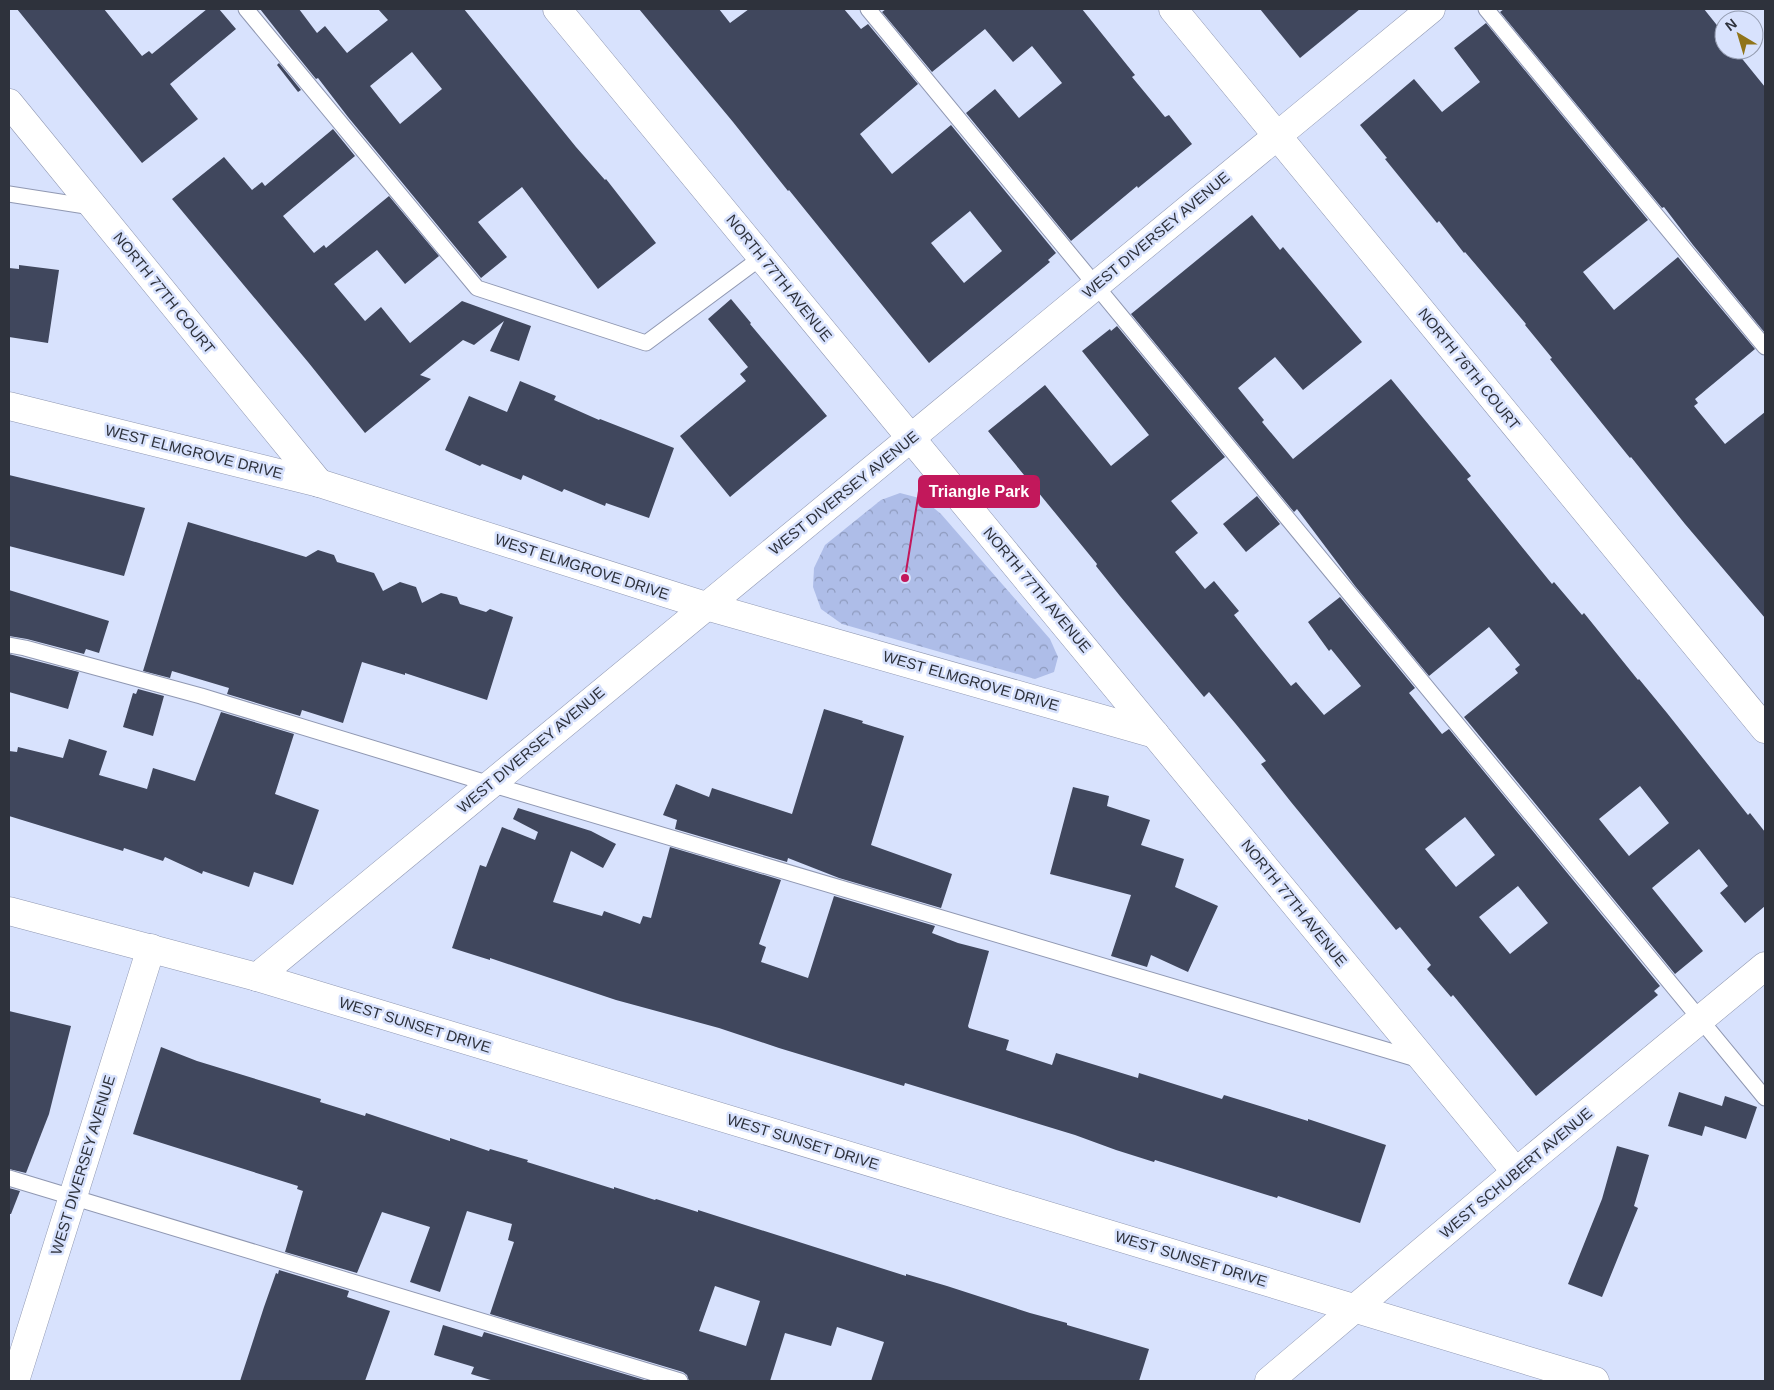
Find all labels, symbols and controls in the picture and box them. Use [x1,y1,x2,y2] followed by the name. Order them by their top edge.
[1714,10,1764,60] north arrow
[1722,15,1740,34] text: N
[1079,168,1233,301] street label: WEST DIVERSEY AVENUE
[723,211,836,344] street label: NORTH 77TH AVENUE
[110,229,219,357] street label: NORTH 77TH COURT
[1415,305,1524,433] street label: NORTH 76TH COURT
[104,421,285,482] street label: WEST ELMGROVE DRIVE
[766,427,922,558] street label: WEST DIVERSEY AVENUE
[919,476,1039,507] callout: Triangle Park
[929,483,1029,500] text: Triangle Park
[980,524,1095,656] street label: NORTH 77TH AVENUE
[493,530,671,603] street label: WEST ELMGROVE DRIVE
[881,647,1061,714] street label: WEST ELMGROVE DRIVE
[454,683,608,816] street label: WEST DIVERSEY AVENUE
[1238,836,1351,969] street label: NORTH 77TH AVENUE
[337,993,493,1056] street label: WEST SUNSET DRIVE
[47,1073,118,1257] street label: WEST DIVERSEY AVENUE
[1436,1104,1595,1241] street label: WEST SCHUBERT AVENUE
[725,1110,881,1173] street label: WEST SUNSET DRIVE
[1113,1227,1269,1290] street label: WEST SUNSET DRIVE

